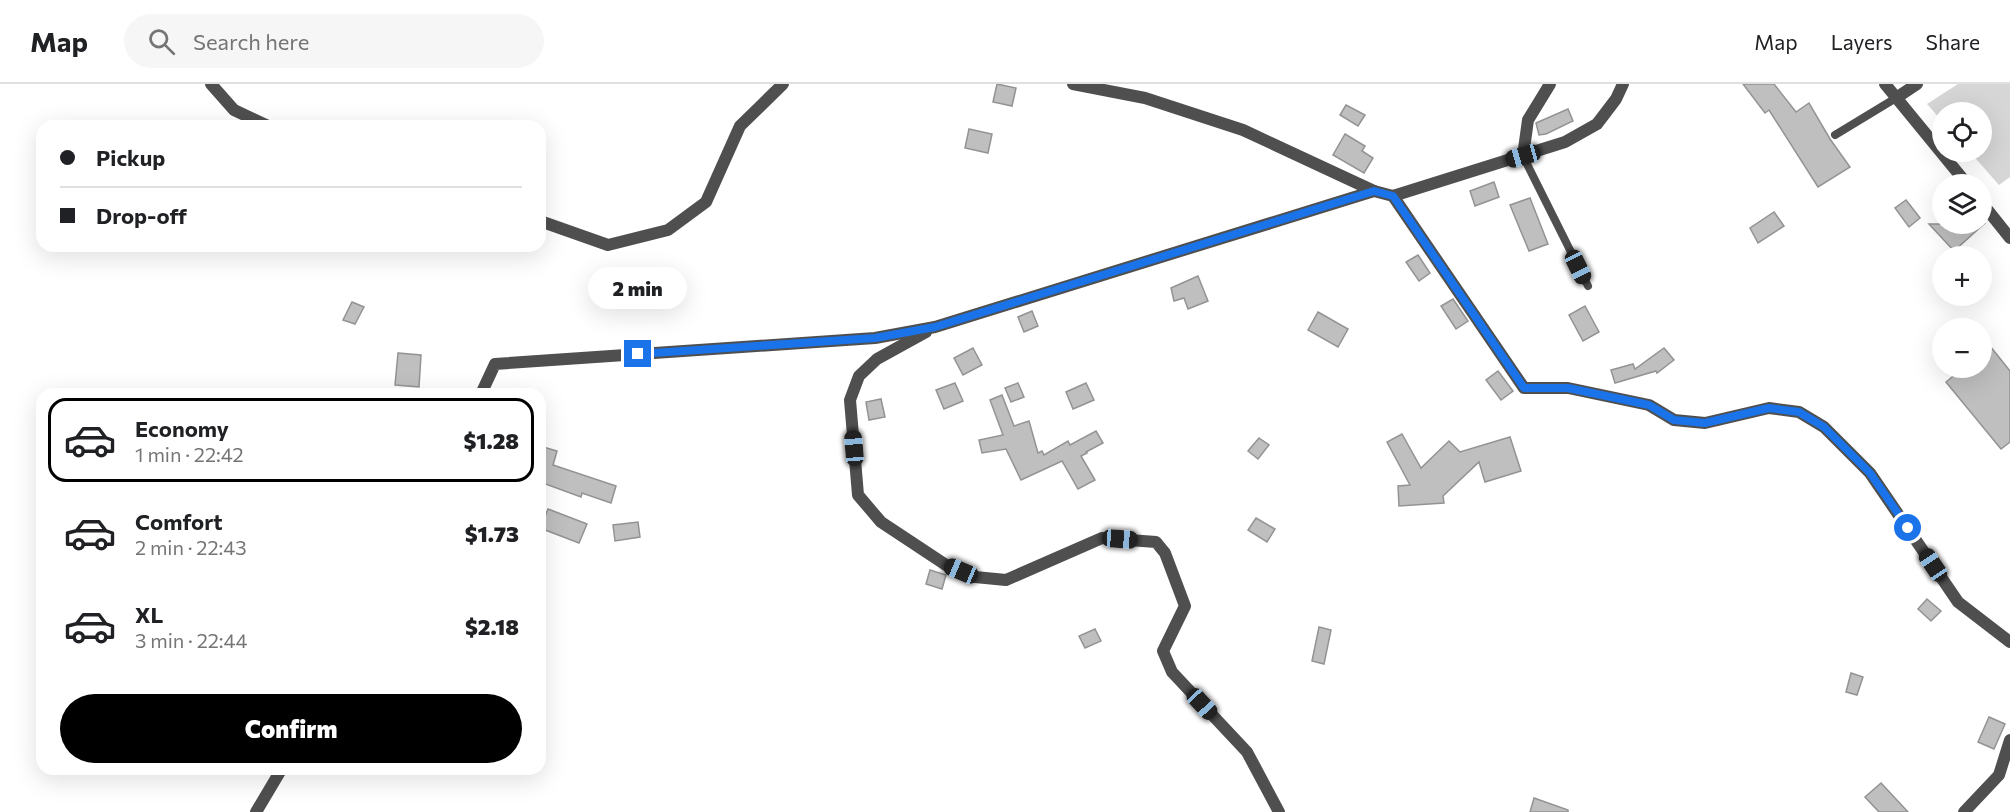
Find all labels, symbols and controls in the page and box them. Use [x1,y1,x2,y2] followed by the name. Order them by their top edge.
[124,14,544,68] search box
[30,24,88,58] text: Map
[145,25,178,58] icon: search
[193,28,309,55] text: Search here
[1754,29,1798,54] text: Map
[1831,29,1893,54] text: Layers
[1926,29,1980,54] text: Share
[1932,102,1992,378] map controls
[1932,102,1992,162] button: locate
[1503,142,1543,170] car
[96,144,165,171] text: Pickup
[1932,174,1992,234] button: layers
[96,202,187,229] text: Drop-off
[1932,246,1992,306] button: +
[1562,247,1594,287] car
[588,267,688,309] callout: 2 min
[612,276,663,300] text: 2 min
[1932,318,1992,378] button: −
[624,340,651,367] route end
[63,413,117,467] icon: car
[135,415,229,442] text: Economy
[464,427,519,454] text: $1.28
[843,429,865,467] car
[135,442,244,466] text: 1 min · 22:42
[63,506,117,560] icon: car
[135,508,223,535] text: Comfort
[1894,514,1921,541] route start
[465,520,519,547] text: $1.73
[1101,529,1139,549] car
[135,535,247,559] text: 2 min · 22:43
[1915,545,1951,585] car
[941,556,981,586] car
[63,599,117,653] icon: car
[135,601,163,628] text: XL
[465,613,519,640] text: $2.18
[135,628,248,652] text: 3 min · 22:44
[1183,685,1221,723] car
[60,694,522,763] button: Confirm

